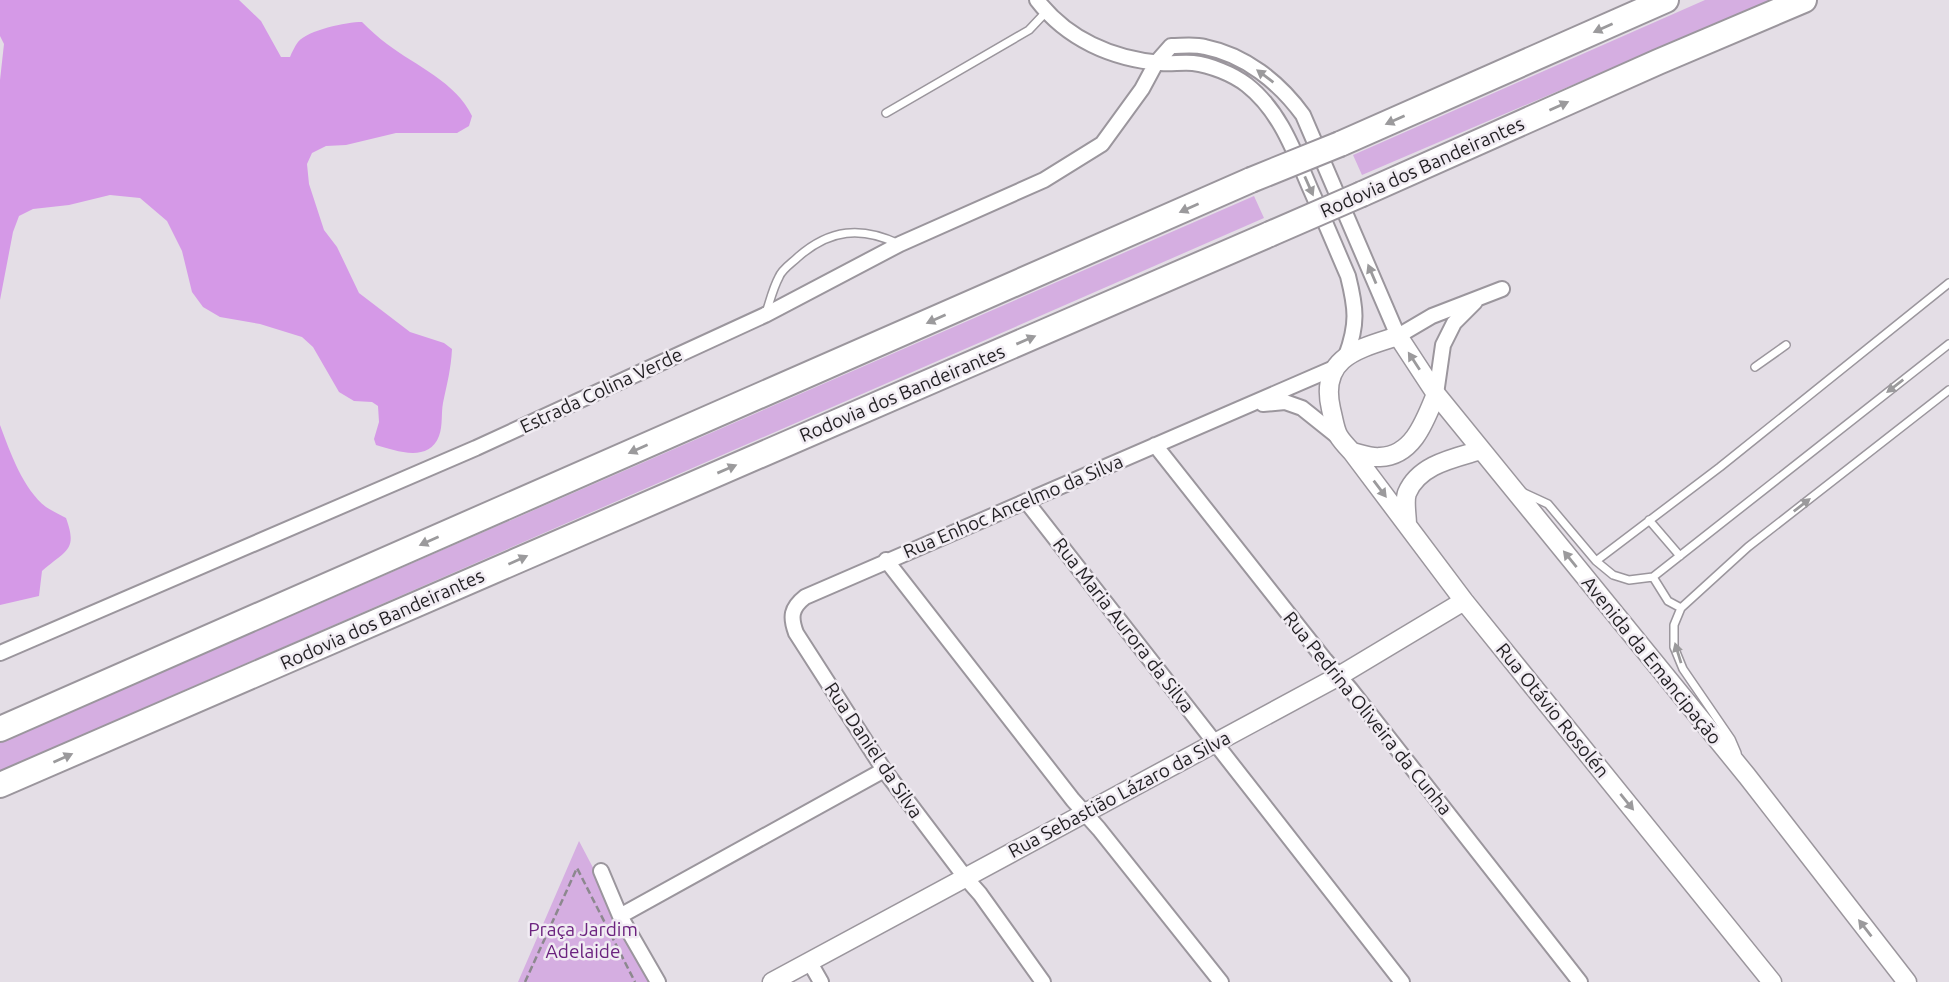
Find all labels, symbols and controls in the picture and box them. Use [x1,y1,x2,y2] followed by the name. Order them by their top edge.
[1593,23,1614,34] one-way arrow
[1256,69,1275,83] one-way arrow
[1549,100,1569,112] one-way arrow
[1317,112,1527,222] street label: Rodovia dos Bandeirantes
[1385,115,1406,126] one-way arrow
[1303,176,1315,196] one-way arrow
[1179,202,1199,214] one-way arrow
[1366,263,1377,284] one-way arrow
[925,314,946,325] one-way arrow
[1015,334,1036,345] one-way arrow
[796,340,1008,446] street label: Rodovia dos Bandeirantes
[516,343,686,437] street label: Estrada Colina Verde
[1408,352,1421,371] one-way arrow
[1887,378,1904,393] one-way arrow
[627,444,648,455] one-way arrow
[900,450,1126,562] street label: Rua Enhoc Ancelmo da Silva
[717,463,737,475] one-way arrow
[1372,480,1386,498] one-way arrow
[1792,497,1810,512] one-way arrow
[1049,533,1199,717] street label: Rua Maria Aurora da Silva
[419,535,439,547] one-way arrow
[1563,551,1578,568] one-way arrow
[508,554,529,565] one-way arrow
[277,564,487,674] street label: Rodovia dos Bandeirantes
[1578,572,1726,748] street label: Avenida da Emancipação
[1279,607,1457,819] street label: Rua Pedrina Oliveira da Cunha
[1492,638,1614,782] street label: Rua Otávio Rosolén
[1672,643,1682,664] one-way arrow
[820,678,928,822] street label: Rua Daniel da Silva
[1004,726,1234,862] street label: Rua Sebastião Lázaro da Silva
[52,752,73,763] one-way arrow
[1619,793,1634,811] one-way arrow
[528,918,638,962] park label: Praça Jardim Adelaide
[1859,919,1873,937] one-way arrow

